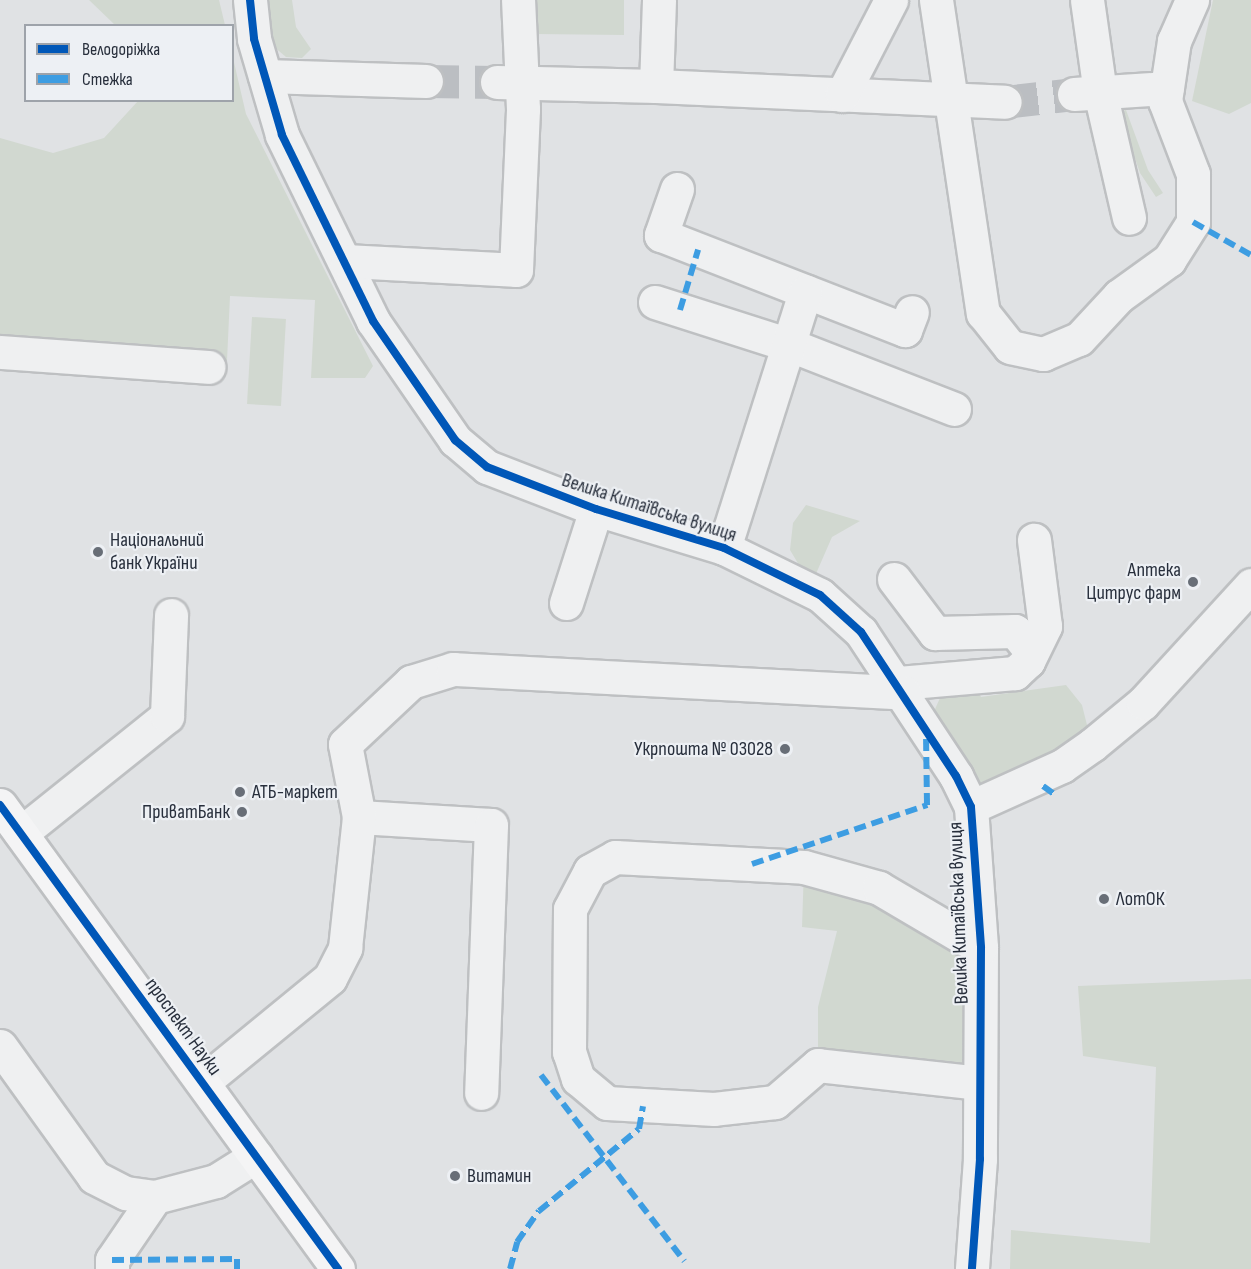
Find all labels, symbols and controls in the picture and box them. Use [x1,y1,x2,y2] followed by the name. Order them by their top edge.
[24,24,234,102] legend
[82,39,160,60] text: Велодоріжка
[82,69,133,90] text: Стежка
[559,468,739,548] street label: Велика Китаївська вулиця
[110,528,204,575] place label: Національний банк України
[91,545,105,559] marker: Національний банк України
[1086,558,1181,605] place label: Аптека Цитрус фарм
[1186,575,1200,589] marker: Аптека Цитрус фарм
[634,737,773,761] place label: Укрпошта № 03028
[778,742,792,756] marker: Укрпошта № 03028
[252,780,338,804] place label: АТБ-маркет
[233,785,247,799] marker: АТБ-маркет
[142,800,230,824] place label: ПриватБанк
[235,805,249,819] marker: ПриватБанк
[944,822,974,1004] street label: Велика Китаївська вулиця
[1116,887,1165,911] place label: ЛотОК
[1097,892,1111,906] marker: ЛотОК
[140,974,226,1080] street label: проспект Науки
[467,1164,531,1188] place label: Витамин
[448,1169,462,1183] marker: Витамин

